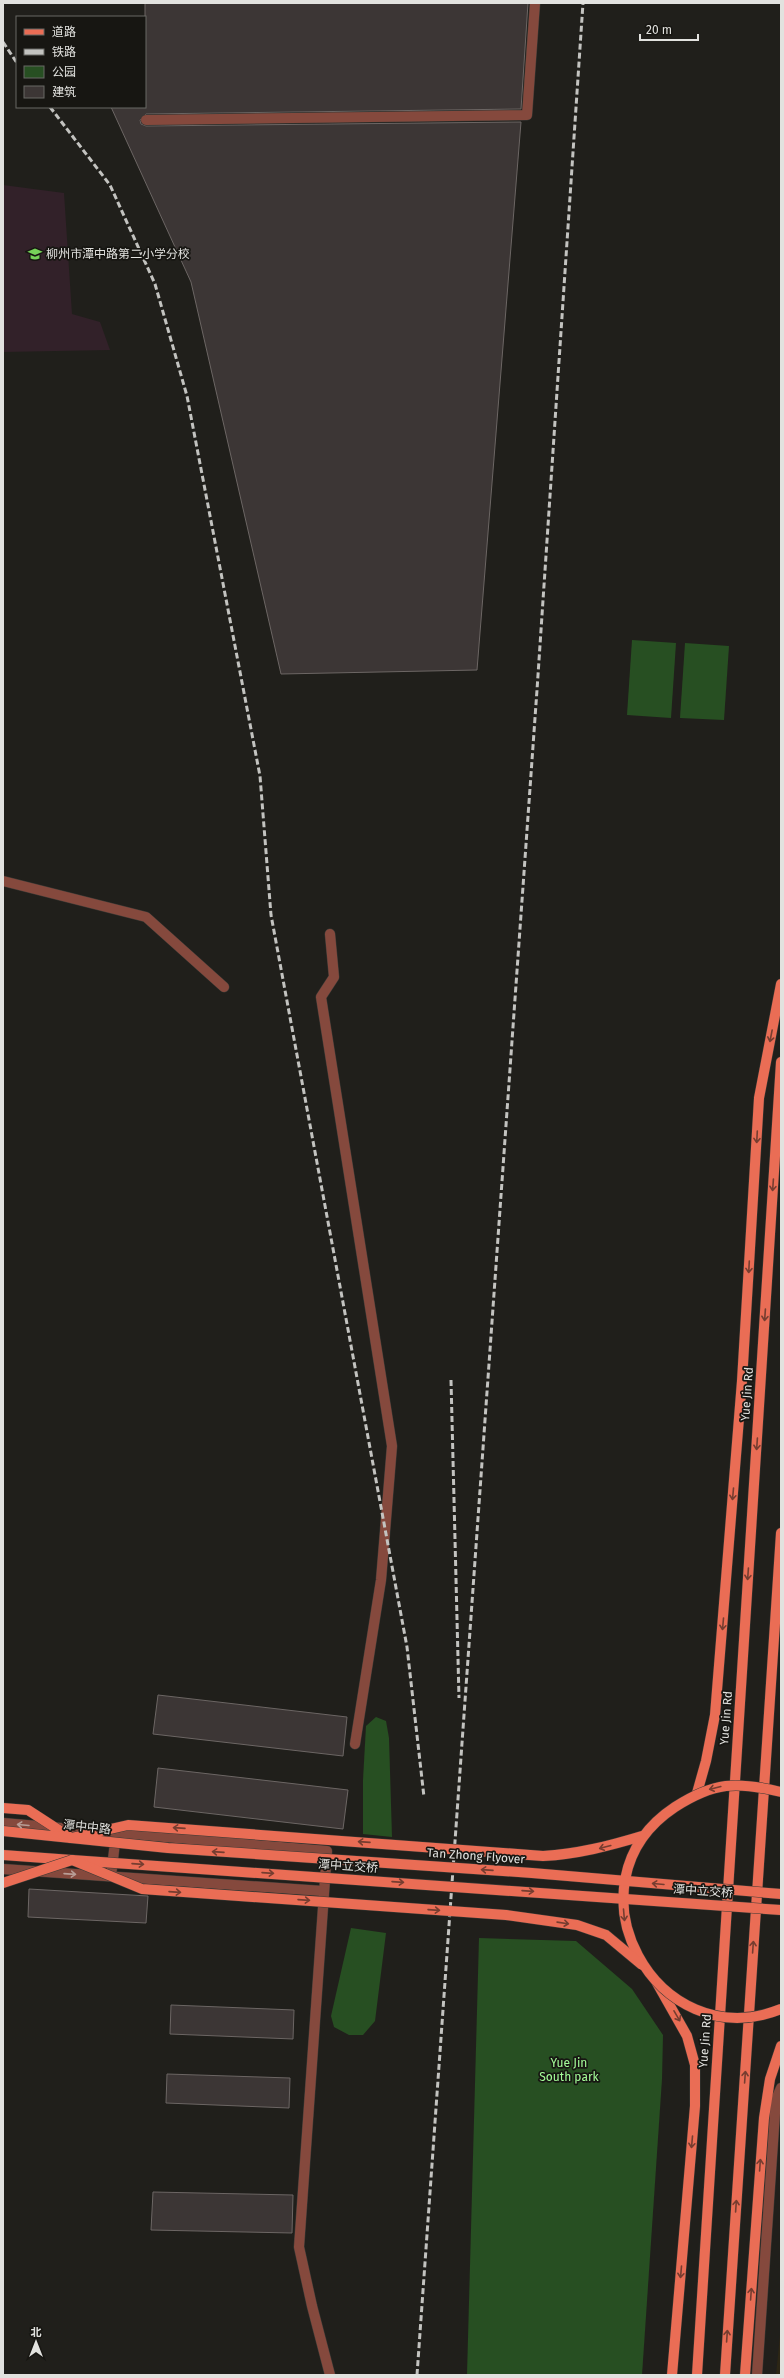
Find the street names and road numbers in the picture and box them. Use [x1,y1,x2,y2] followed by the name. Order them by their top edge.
[738,1366,756,1422] street label: Yue Jin Rd
[717,1690,735,1746] street label: Yue Jin Rd
[62,1818,112,1836] street label: 潭中中路
[427,1846,526,1866] street label: Tan Zhong Flyover
[318,1857,378,1875] street label: 潭中立交桥
[673,1882,733,1900] street label: 潭中立交桥
[696,2013,714,2069] street label: Yue Jin Rd

